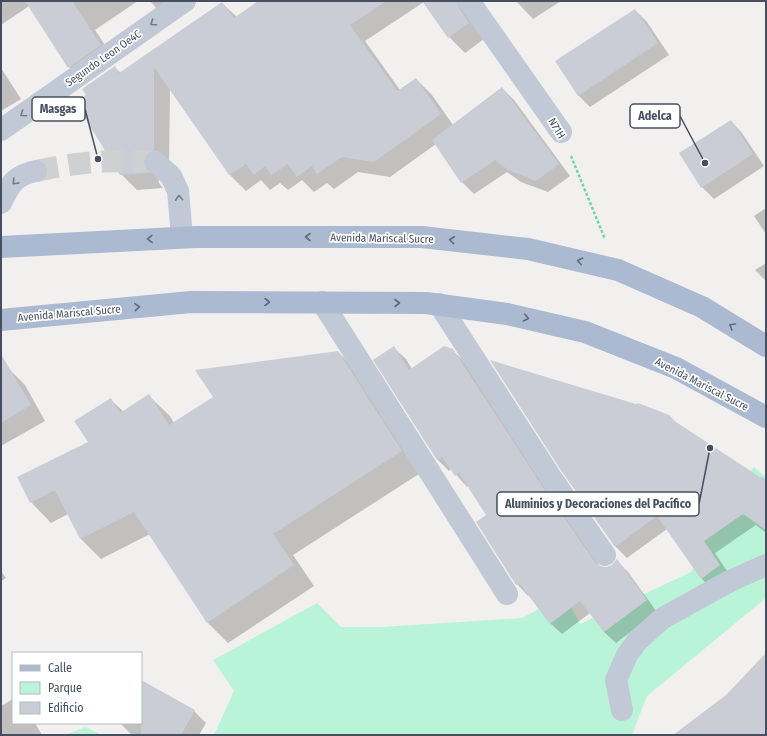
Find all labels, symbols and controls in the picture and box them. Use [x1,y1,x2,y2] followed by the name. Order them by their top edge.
[150,18,157,26] one-way arrow
[63,27,144,89] street label: Segundo Leon Oe4C
[32,97,85,121] callout: Masgas
[40,102,77,116] text: Masgas
[630,104,680,128] callout: Adelca
[21,109,28,116] one-way arrow
[637,109,672,123] text: Adelca
[545,116,568,141] street label: N71H
[12,177,19,185] one-way arrow
[174,195,183,201] one-way arrow
[330,231,434,246] street label: Avenida Mariscal Sucre
[305,233,311,241] one-way arrow
[147,235,153,243] one-way arrow
[449,236,455,245] one-way arrow
[577,258,583,266] one-way arrow
[264,298,270,306] one-way arrow
[394,299,400,307] one-way arrow
[134,302,140,311] one-way arrow
[17,303,121,324] street label: Avenida Mariscal Sucre
[523,314,529,322] one-way arrow
[729,323,737,330] one-way arrow
[653,355,751,414] street label: Avenida Mariscal Sucre
[497,492,699,516] callout: Aluminios y Decoraciones del Pacífico
[504,497,692,511] text: Aluminios y Decoraciones del Pacífico
[12,652,142,724] legend
[48,661,72,675] text: Calle
[48,681,82,695] text: Parque
[48,701,84,715] text: Edificio

